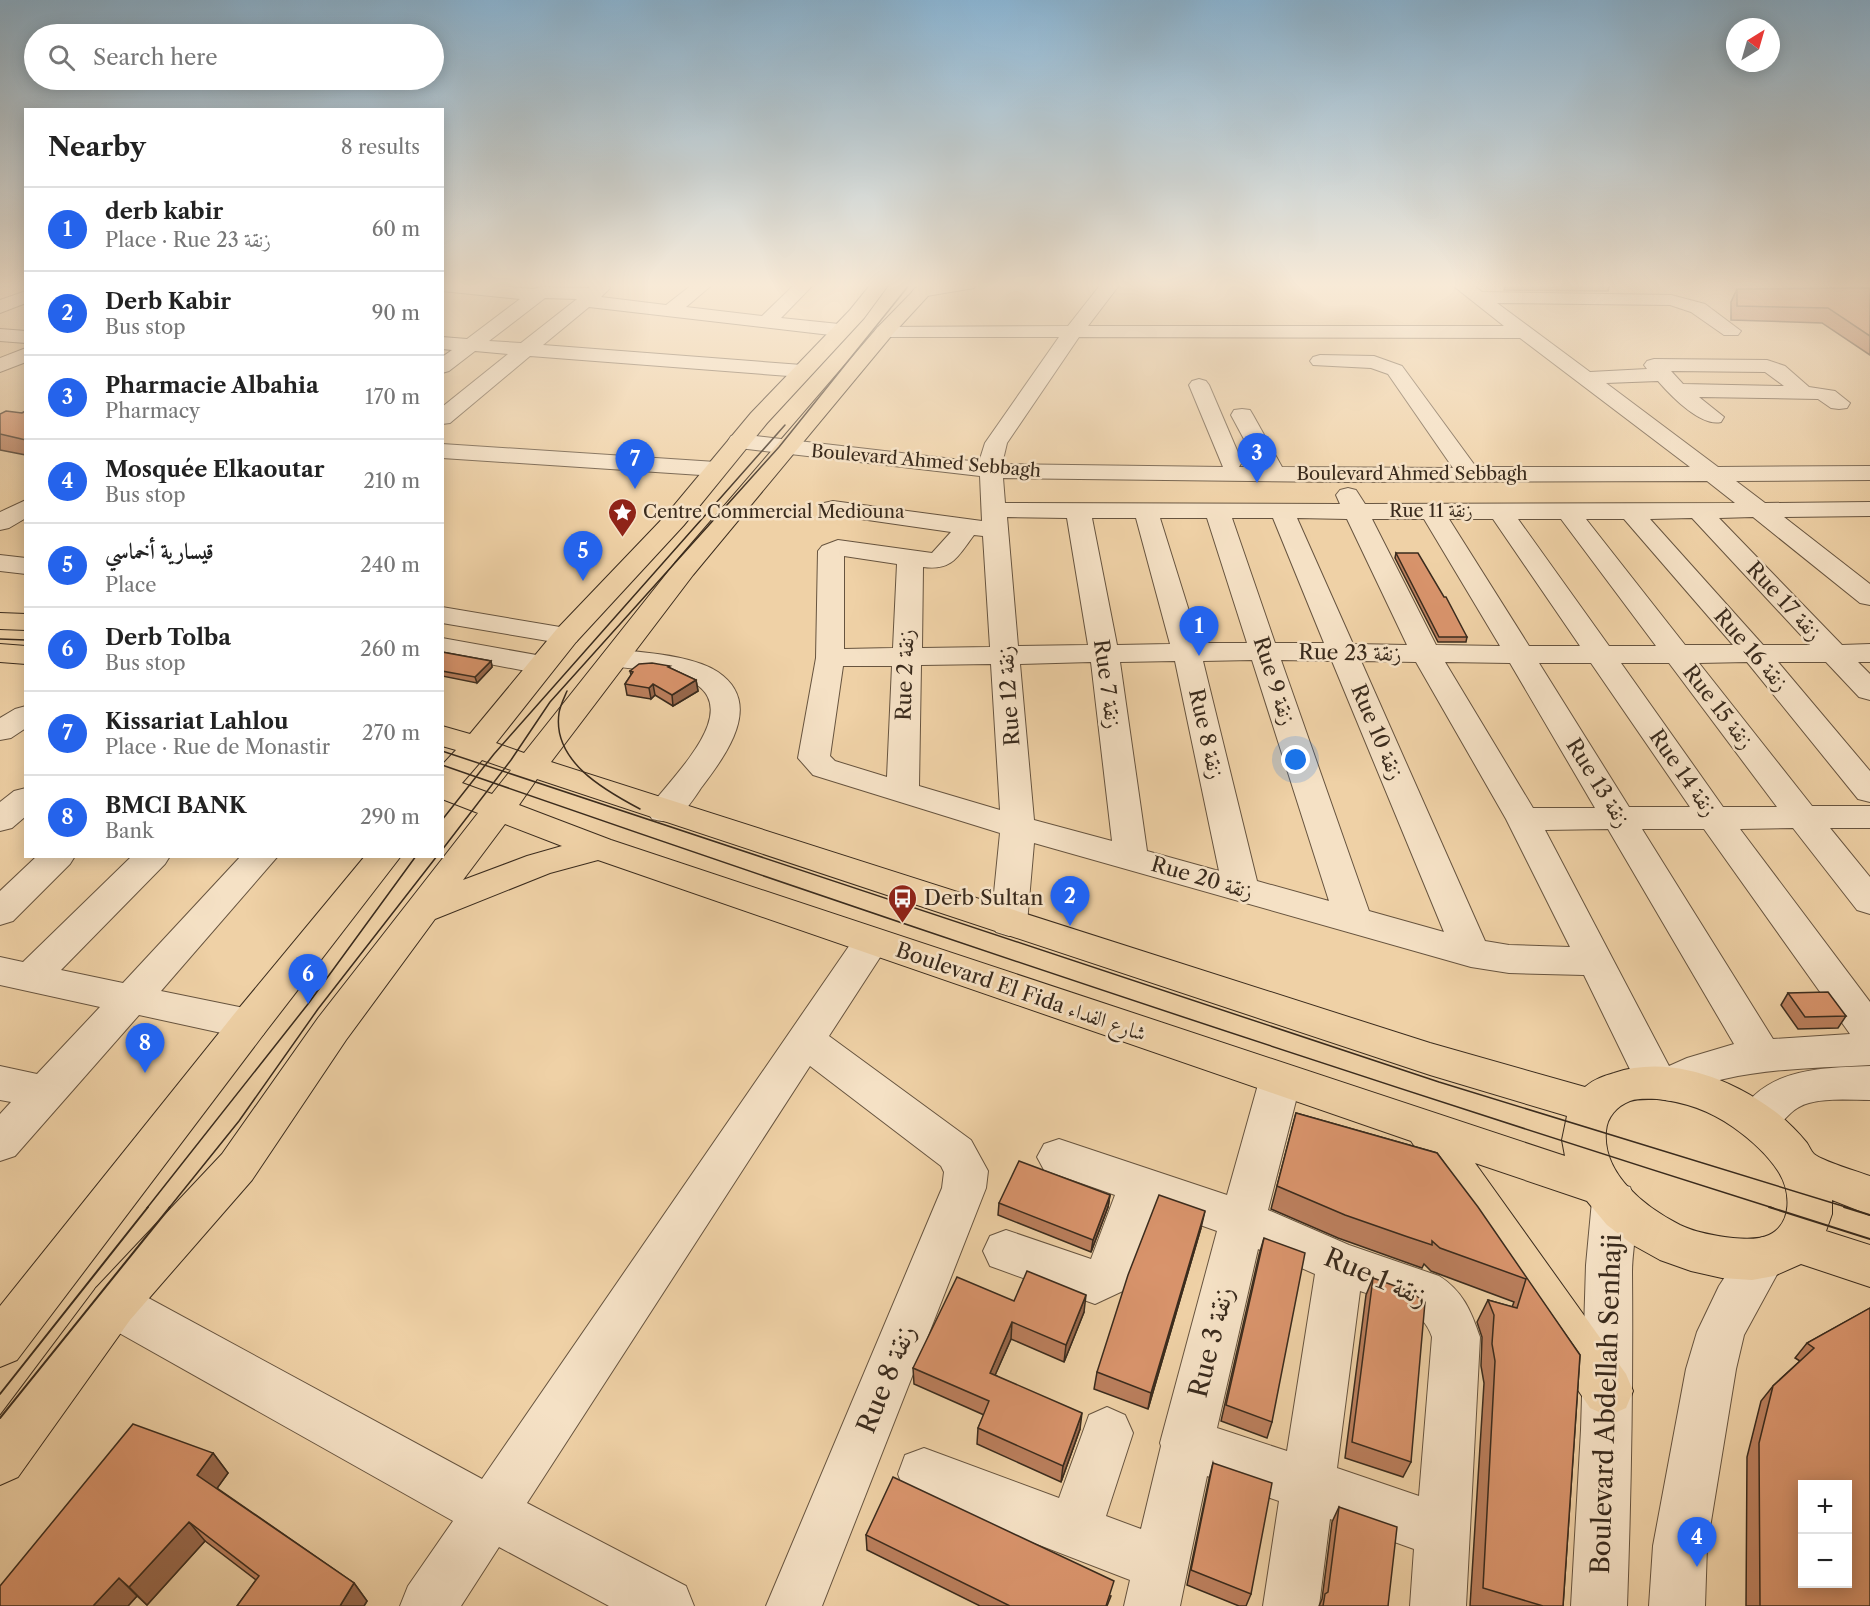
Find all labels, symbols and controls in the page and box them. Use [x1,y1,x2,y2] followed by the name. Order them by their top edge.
[1726,18,1780,72] north arrow
[24,24,444,90] search box
[45,41,78,74] icon: search
[93,44,218,71] text: Search here
[48,131,146,163] text: Nearby
[341,135,420,159] text: 8 results
[105,198,223,225] text: derb kabir
[63,217,72,241] text: 1
[372,217,420,241] text: 60 m
[105,228,271,252] text: Place · Rue 23 زنقة
[105,288,231,315] text: Derb Kabir
[62,301,73,325] text: 2
[372,301,420,325] text: 90 m
[105,315,186,339] text: Bus stop
[105,372,319,399] text: Pharmacie Albahia
[62,385,73,409] text: 3
[365,385,420,409] text: 170 m
[105,399,200,423] text: Pharmacy
[1238,434,1276,483] pin: 3
[616,440,654,489] pin: 7
[810,440,1042,482] street label: Boulevard Ahmed Sebbagh
[105,456,324,483] text: Mosquée Elkaoutar
[1297,463,1527,485] street label: Boulevard Ahmed Sebbagh
[62,469,73,493] text: 4
[363,469,420,493] text: 210 m
[105,483,186,507] text: Bus stop
[606,496,638,538] place icon: Centre Commercial Mediouna
[1389,500,1473,522] street label: Rue 11 زنقة
[643,501,905,523] place label: Centre Commercial Mediouna
[564,532,602,581] pin: 5
[105,538,214,565] text: قيسارية أخماسي
[62,553,73,577] text: 5
[360,553,420,577] text: 240 m
[1742,556,1827,645] street label: Rue 17 زنقة
[105,573,156,597] text: Place
[1709,603,1794,696] street label: Rue 16 زنقة
[1180,606,1218,656] pin: 1
[105,624,231,651] text: Derb Tolba
[890,629,919,721] street label: Rue 2 زنقة
[1248,633,1301,728] street label: Rue 9 زنقة
[62,637,73,661] text: 6
[360,637,420,661] text: 260 m
[1089,638,1126,730] street label: Rue 7 زنقة
[1298,639,1402,666] street label: Rue 23 زنقة
[993,645,1024,747] street label: Rue 12 زنقة
[105,651,186,675] text: Bus stop
[1678,660,1759,754] street label: Rue 15 زنقة
[1346,680,1409,783] street label: Rue 10 زنقة
[1184,686,1229,782] street label: Rue 8 زنقة
[105,708,289,735] text: Kissariat Lahlou
[62,721,73,745] text: 7
[362,721,420,745] text: 270 m
[1644,724,1722,821] street label: Rue 14 زنقة
[1561,734,1635,832] street label: Rue 13 زنقة
[105,735,330,759] text: Place · Rue de Monastir
[1281,745,1310,774] your location
[105,792,246,819] text: BMCI BANK
[61,805,74,829] text: 8
[360,805,420,829] text: 290 m
[105,819,154,843] text: Bank
[1148,851,1256,904] street label: Rue 20 زنقة
[1050,876,1090,926] pin: 2
[887,882,919,924] bus stop icon: Derb Sultan
[924,885,1043,910] place label: Derb Sultan
[891,937,1150,1052] street label: Boulevard El Fida شارع الفداء
[288,954,328,1004] pin: 6
[126,1024,164,1073] pin: 8
[1584,1233,1628,1575] street label: Boulevard Abdellah Senhaji
[1319,1241,1433,1313] street label: Rue 1 زنقة
[1182,1283,1240,1401] street label: Rue 3 زنقة
[850,1320,922,1438] street label: Rue 8 زنقة
[1798,1480,1852,1588] map controls
[1798,1480,1852,1534] button: +
[1678,1518,1716,1567] pin: 4
[1798,1534,1852,1588] button: −

